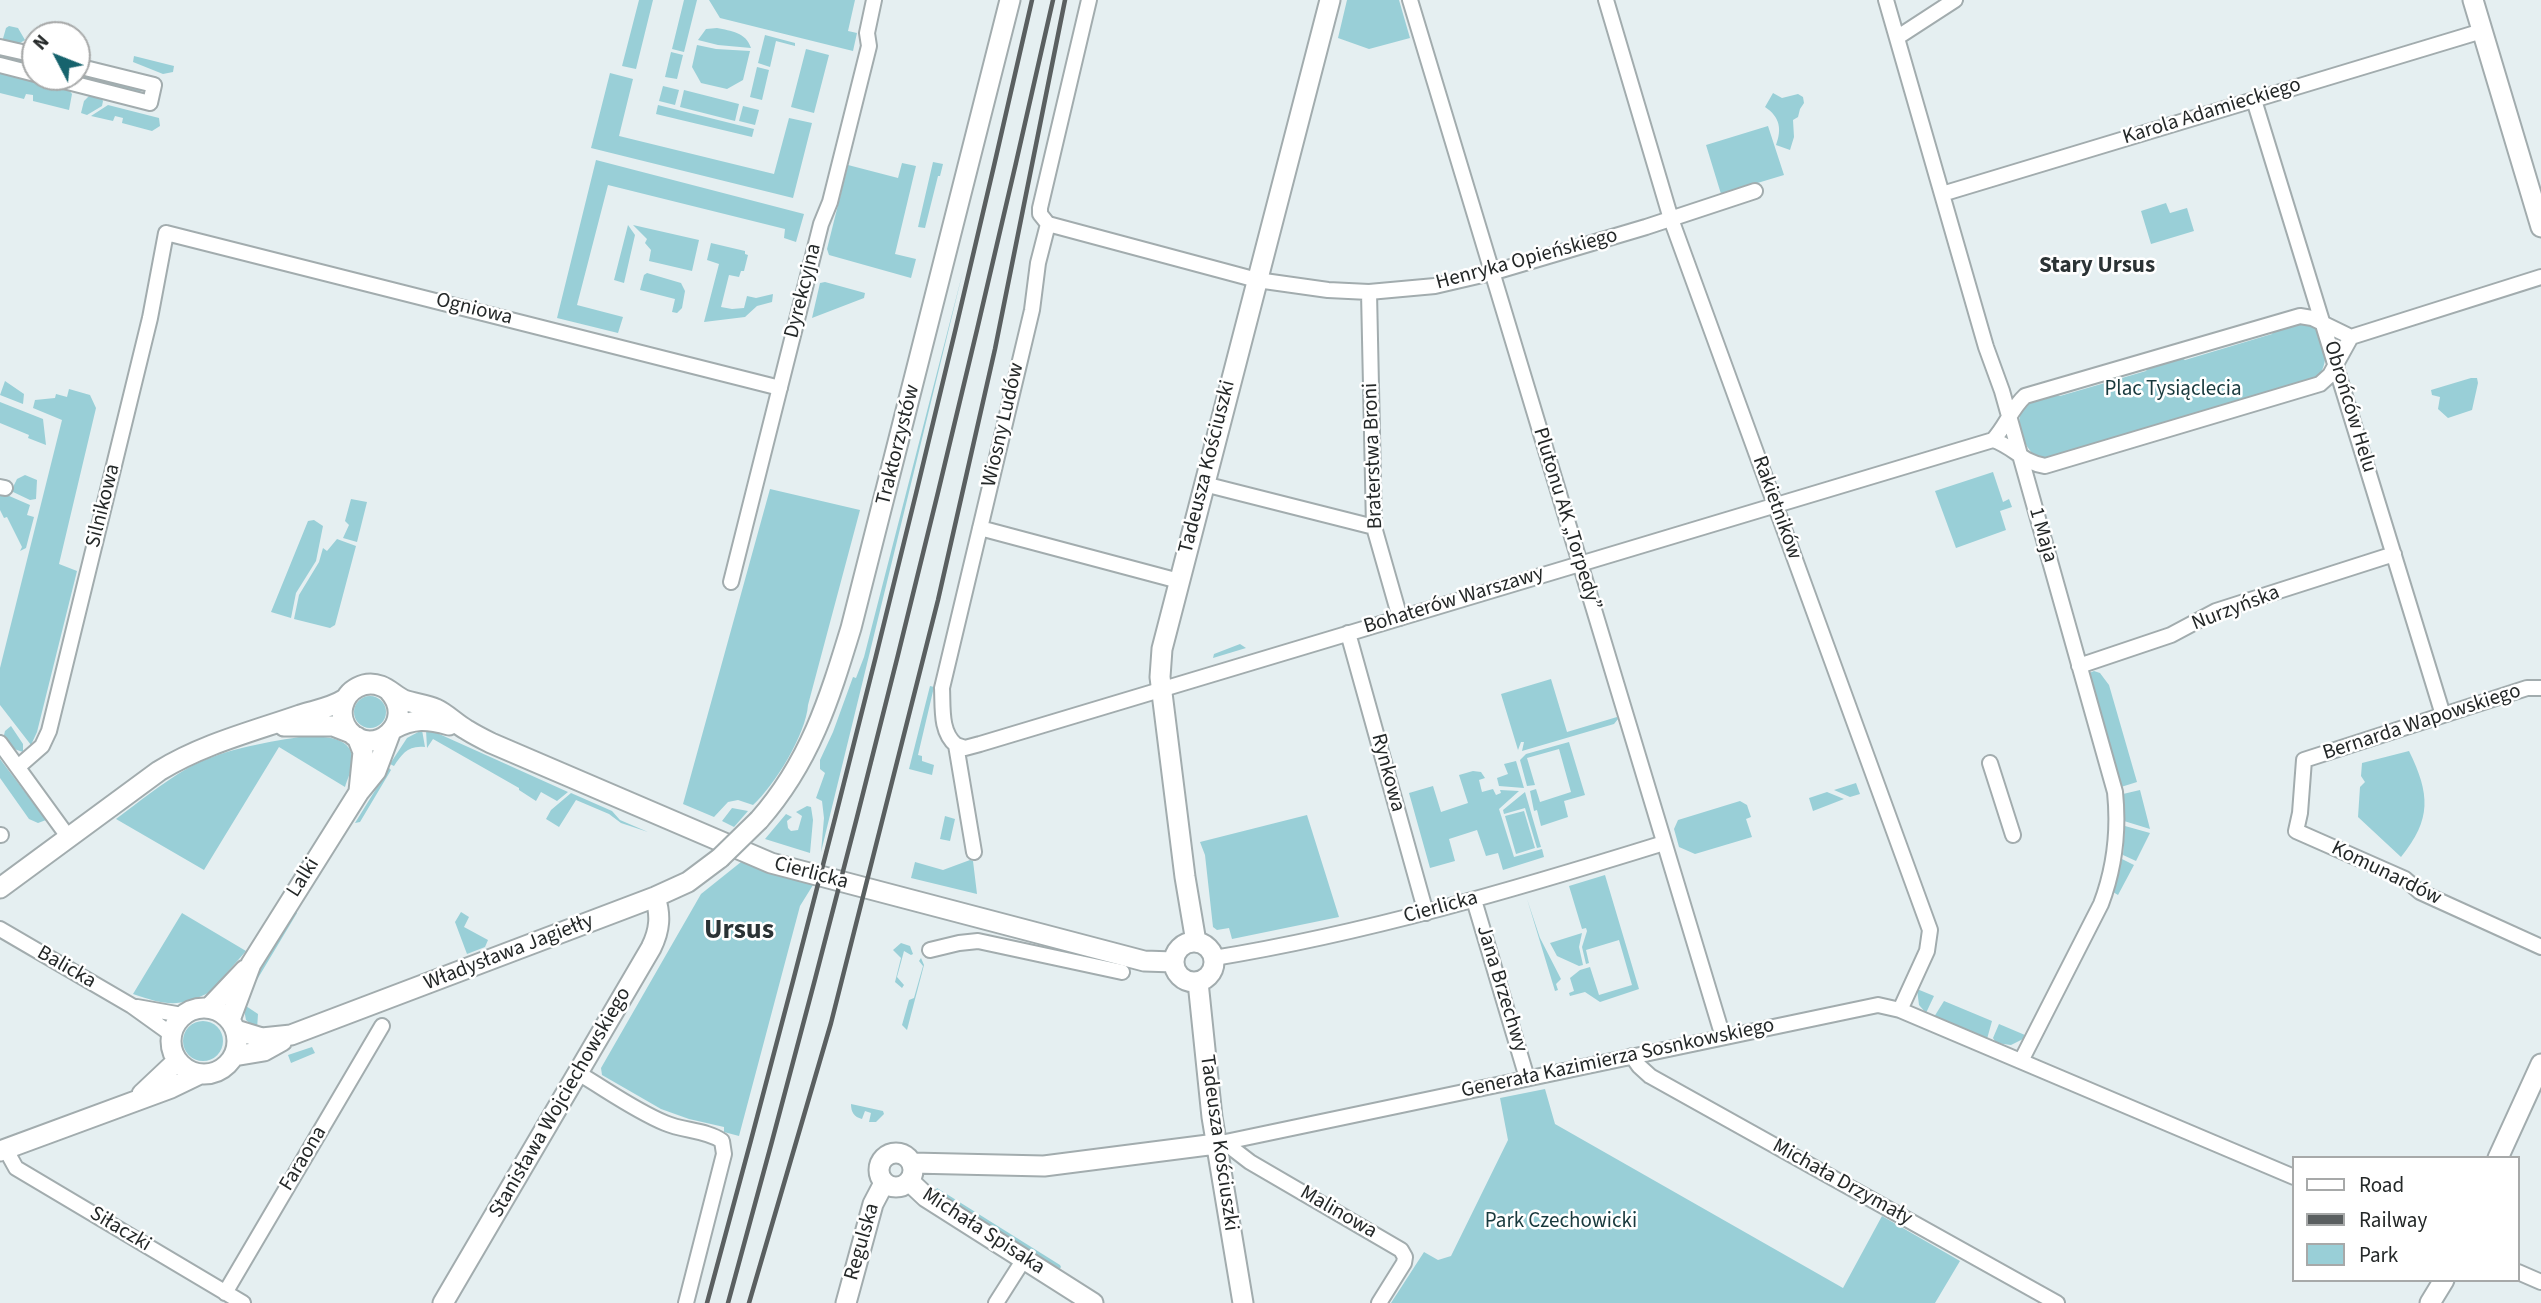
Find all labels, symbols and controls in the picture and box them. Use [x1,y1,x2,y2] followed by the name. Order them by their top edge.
[21,21,91,91] north arrow
[27,29,56,57] text: N
[2120,73,2304,151] street label: Karola Adamieckiego
[1433,224,1621,296] street label: Henryka Opieńskiego
[780,241,828,341] street label: Dyrekcyjna
[2039,253,2155,281] district label: Stary Ursus
[433,288,515,332] street label: Ogniowa
[2317,338,2381,476] street label: Obrońców Helu
[977,360,1031,490] street label: Wiosny Ludów
[2104,377,2242,403] park label: Plac Tysiąclecia
[1174,378,1242,556] street label: Tadeusza Kościuszki
[872,382,926,508] street label: Traktorzystów
[1359,382,1389,530] street label: Braterstwa Broni
[1526,425,1606,613] street label: Plutonu AK „Torpedy”
[1746,453,1806,563] street label: Rakietników
[81,462,127,550] street label: Silnikowa
[2022,504,2062,566] street label: 1 Maja
[1361,562,1547,640] street label: Bohaterów Warszawy
[2189,581,2283,637] street label: Nurzyńska
[2320,679,2524,767] street label: Bernarda Wapowskiego
[1364,731,1410,815] street label: Rynkowa
[2327,836,2445,912] street label: Komunardów
[771,852,851,896] street label: Cierlicka
[282,854,326,902] street label: Lalki
[1401,886,1481,930] street label: Cierlicka
[421,909,597,997] street label: Władysława Jagiełły
[704,915,774,949] district label: Ursus
[1470,922,1532,1056] street label: Jana Brzechwy
[32,941,100,995] street label: Balicka
[485,983,637,1223] street label: Stanisława Wojciechowskiego
[1459,1013,1777,1105] street label: Generała Kazimierza Sosnkowskiego
[1193,1053,1243,1233] street label: Tadeusza Kościuszki
[275,1122,333,1196] street label: Faraona
[1768,1134,1916,1232] street label: Michała Drzymały
[2292,1156,2520,1282] legend
[2359,1170,2404,1200] text: Road
[1295,1181,1381,1245] street label: Malinowa
[917,1183,1049,1281] street label: Michała Spisaka
[840,1201,886,1283] street label: Regulska
[85,1202,155,1258] street label: Siłaczki
[2359,1205,2427,1235] text: Railway
[1485,1209,1637,1235] park label: Park Czechowicki
[2359,1240,2398,1270] text: Park

